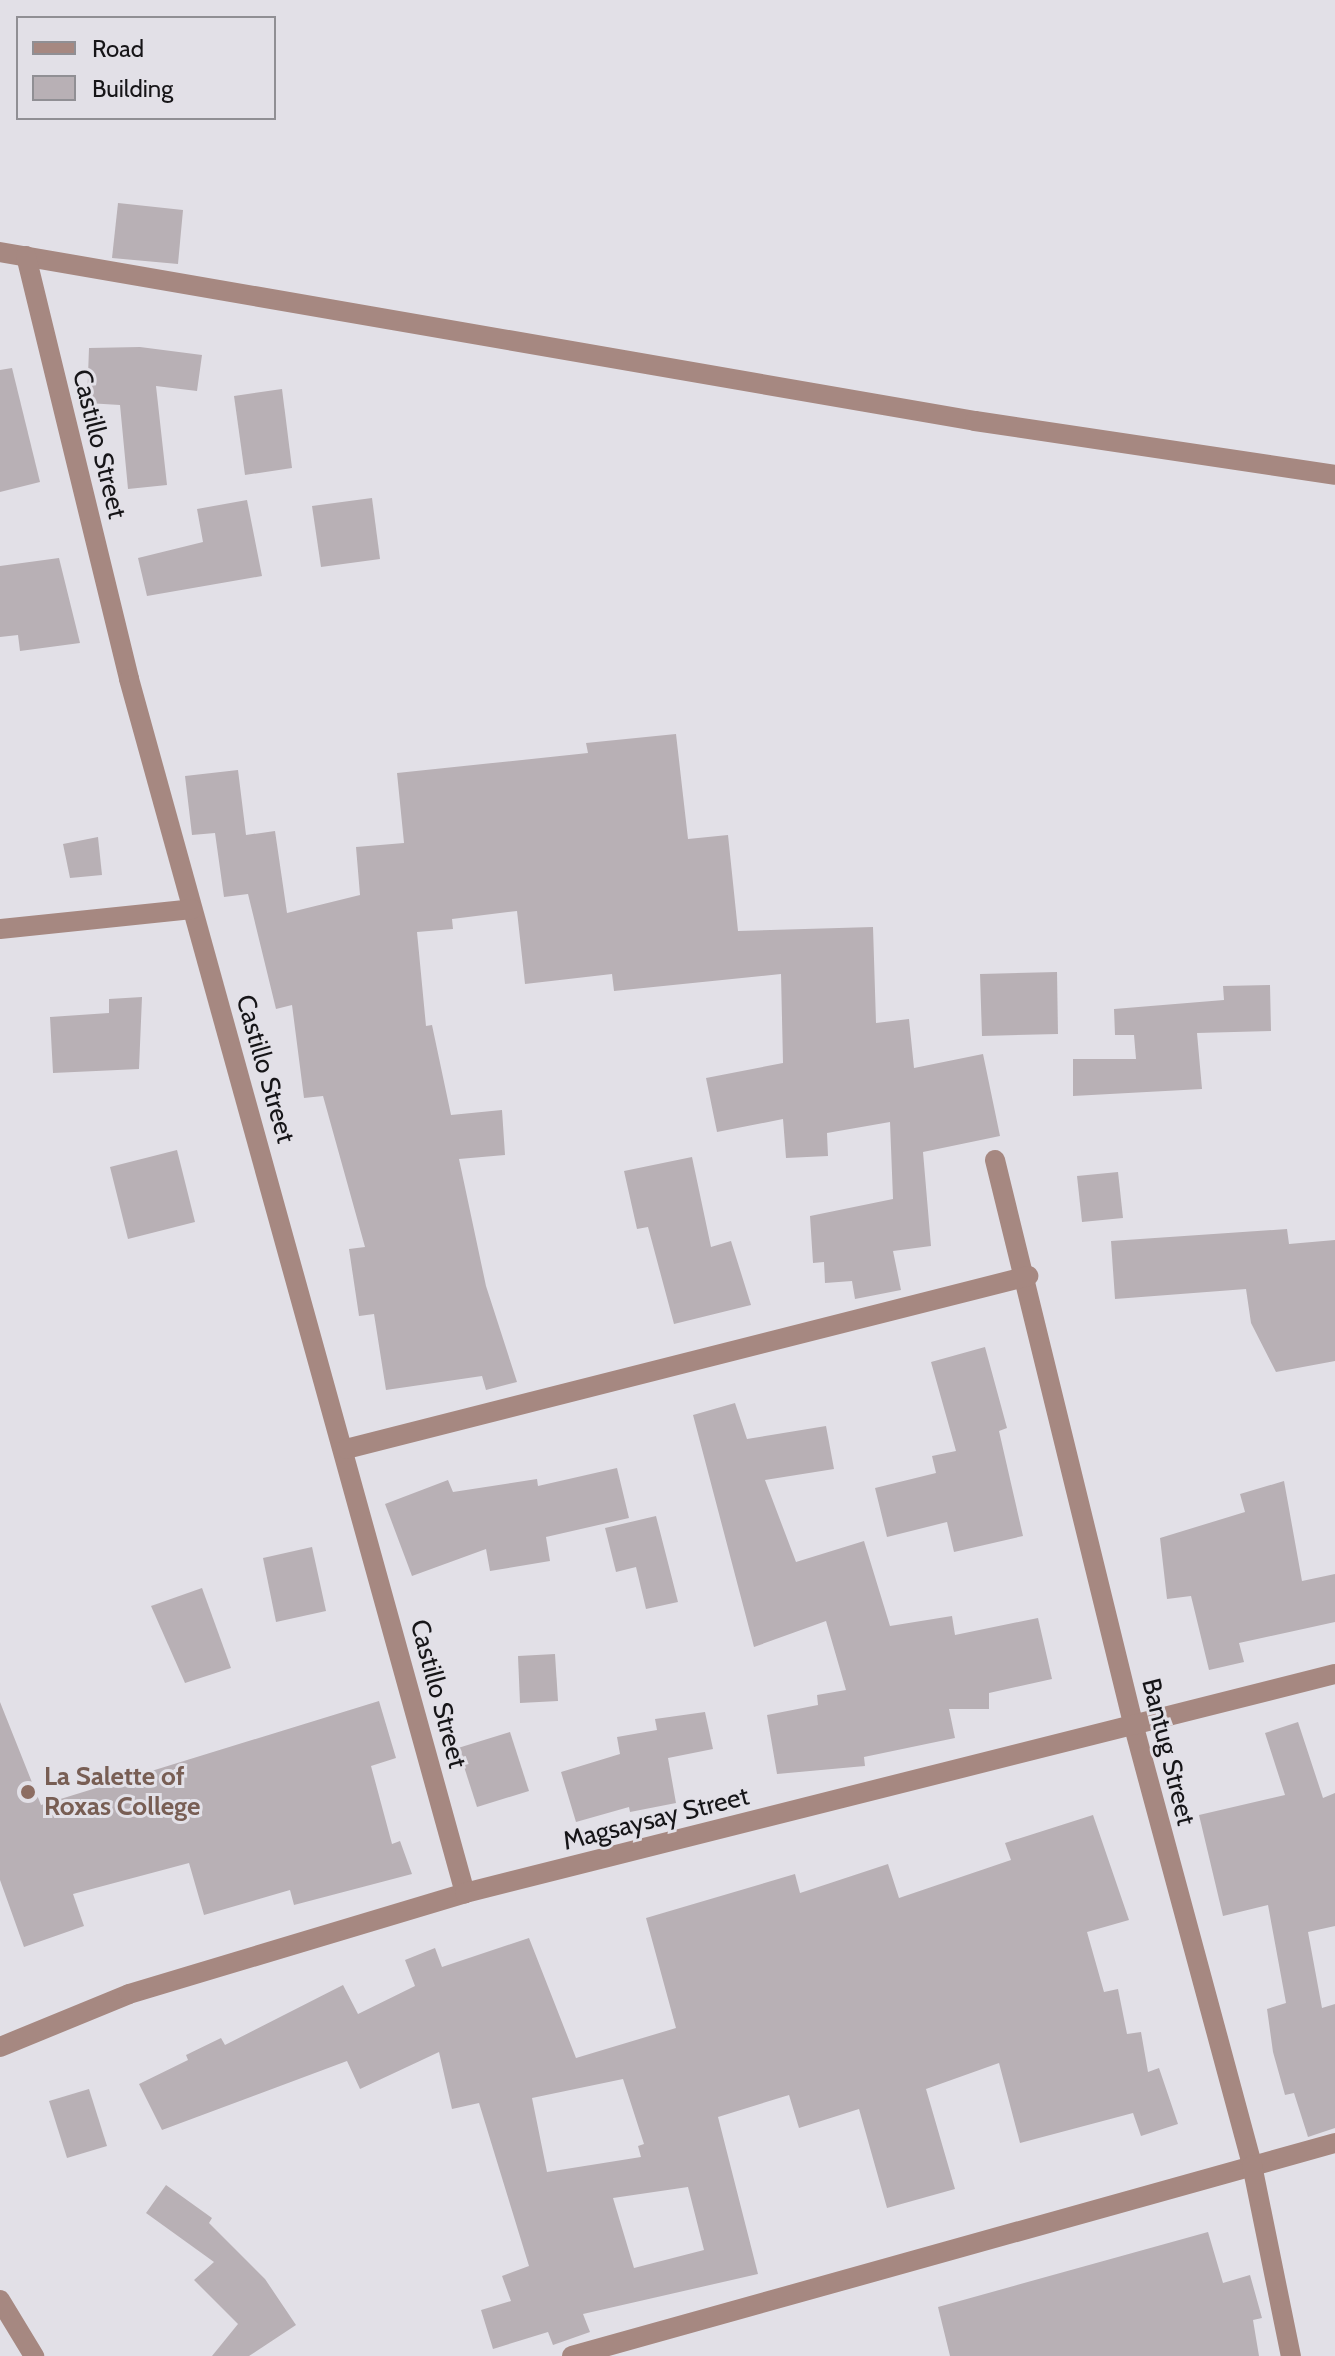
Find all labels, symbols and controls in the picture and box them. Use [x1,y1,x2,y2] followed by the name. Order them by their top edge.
[16,16,276,120] legend
[92,34,144,63] text: Road
[92,74,173,103] text: Building
[65,366,133,522] street label: Castillo Street
[229,991,301,1147] street label: Castillo Street
[403,1616,473,1772] street label: Castillo Street
[1135,1675,1201,1829] street label: Bantug Street
[44,1761,200,1822] place label: La Salette of Roxas College
[560,1781,752,1857] street label: Magsaysay Street
[19,1783,37,1801] marker: La Salette of Roxas College

